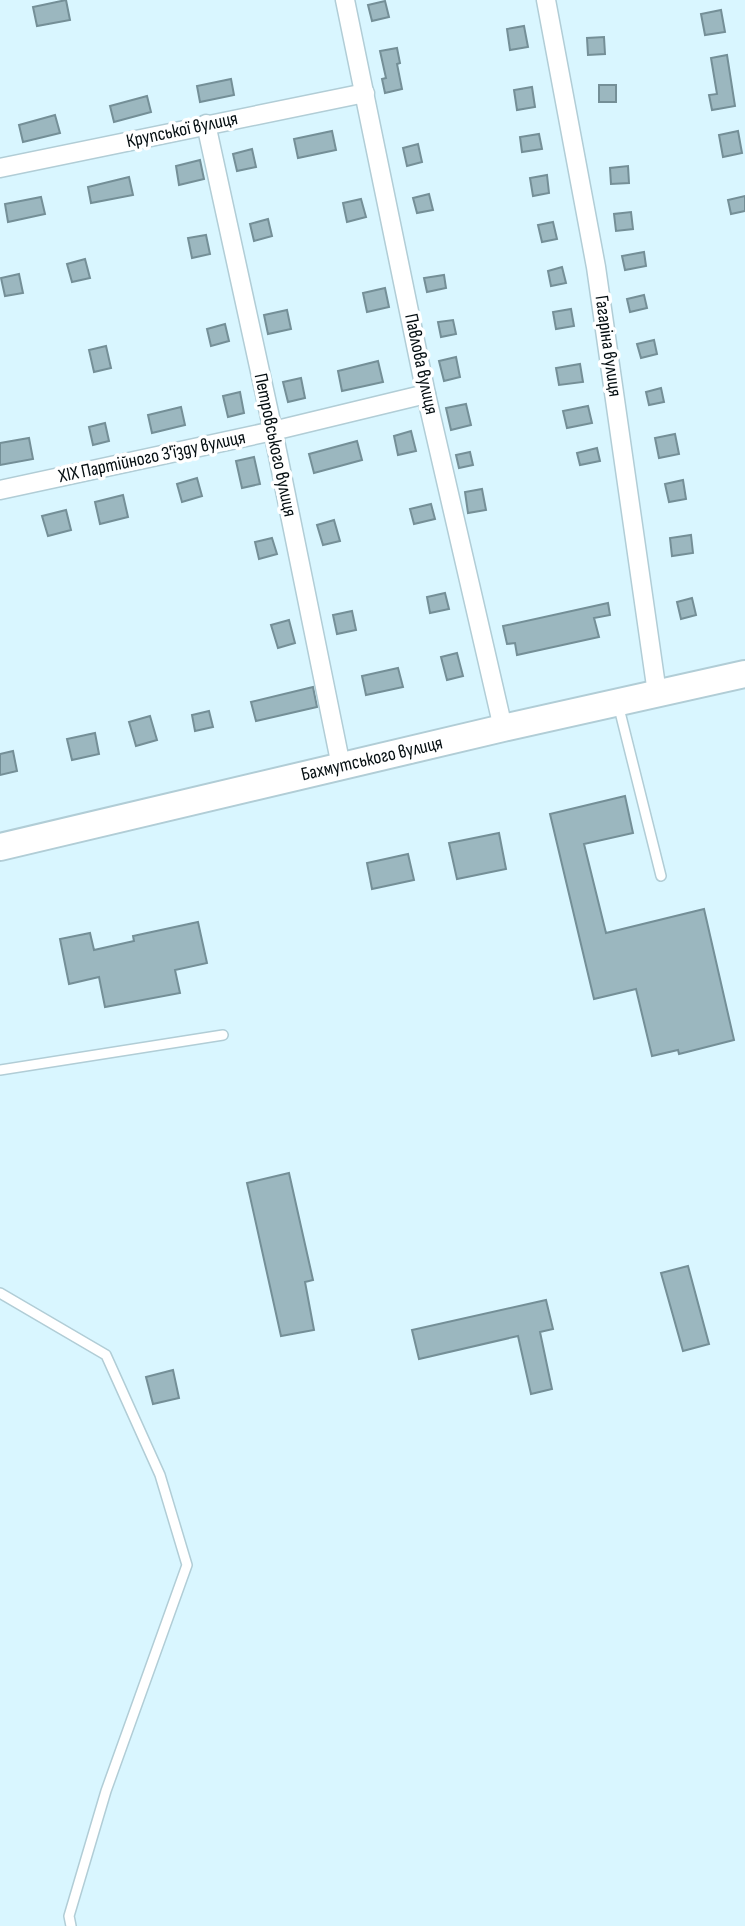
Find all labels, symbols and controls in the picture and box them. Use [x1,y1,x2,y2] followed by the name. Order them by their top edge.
[124,107,240,153] street label: Крупської вулиця
[590,294,626,398] street label: Гагаріна вулиця
[399,311,443,417] street label: Павлова вулиця
[249,371,301,519] street label: Петровського вулиця
[56,426,247,488] street label: XIX Партійного З'їзду вулиця
[299,732,445,786] street label: Бахмутського вулиця

